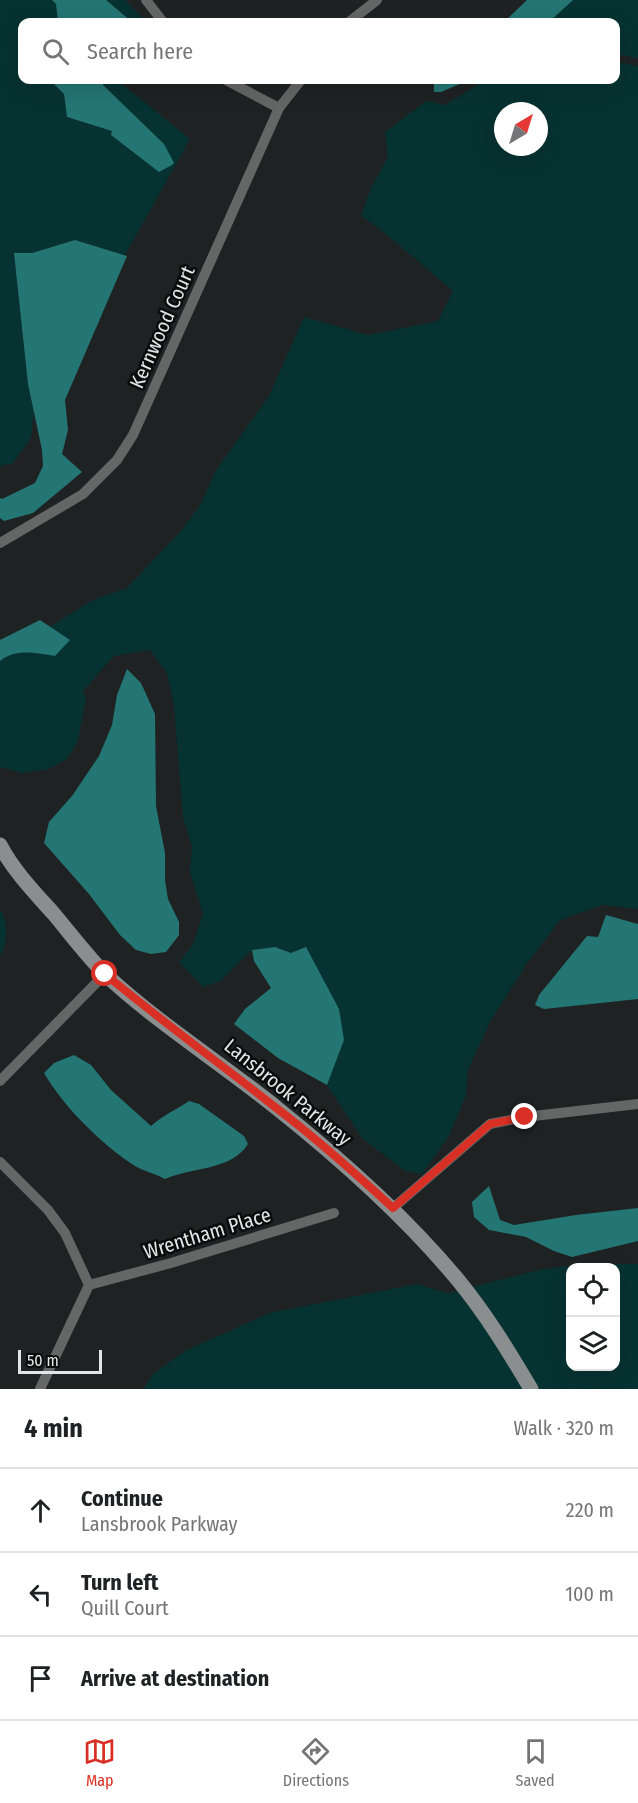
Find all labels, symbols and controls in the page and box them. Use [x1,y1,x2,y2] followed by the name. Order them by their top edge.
[18,18,620,84] search box
[39,35,72,68] icon: search
[87,38,193,65] text: Search here
[494,102,548,156] north arrow
[124,262,200,392] street label: Kernwood Court
[91,960,117,986] route start
[220,1033,356,1151] street label: Lansbrook Parkway
[511,1103,537,1129] route end
[140,1202,274,1264] street label: Wrentham Place
[566,1263,620,1371] map controls
[566,1263,620,1317] button: locate
[566,1317,620,1371] button: layers
[18,1347,102,1374] scale bar
[27,1351,59,1370] text: 50 m
[24,1413,83,1444] text: 4 min
[514,1416,614,1440] text: Walk · 320 m
[81,1485,163,1512] text: Continue
[24,1494,57,1527] icon: ahead
[566,1498,614,1522] text: 220 m
[81,1512,238,1536] text: Lansbrook Parkway
[81,1569,159,1596] text: Turn left
[24,1578,57,1611] icon: left
[565,1582,614,1606] text: 100 m
[81,1596,169,1620] text: Quill Court
[24,1662,57,1695] icon: arrive
[81,1665,269,1692] text: Arrive at destination
[83,1735,116,1790] tab: Map
[283,1735,349,1790] tab: Directions
[516,1735,555,1790] tab: Saved

